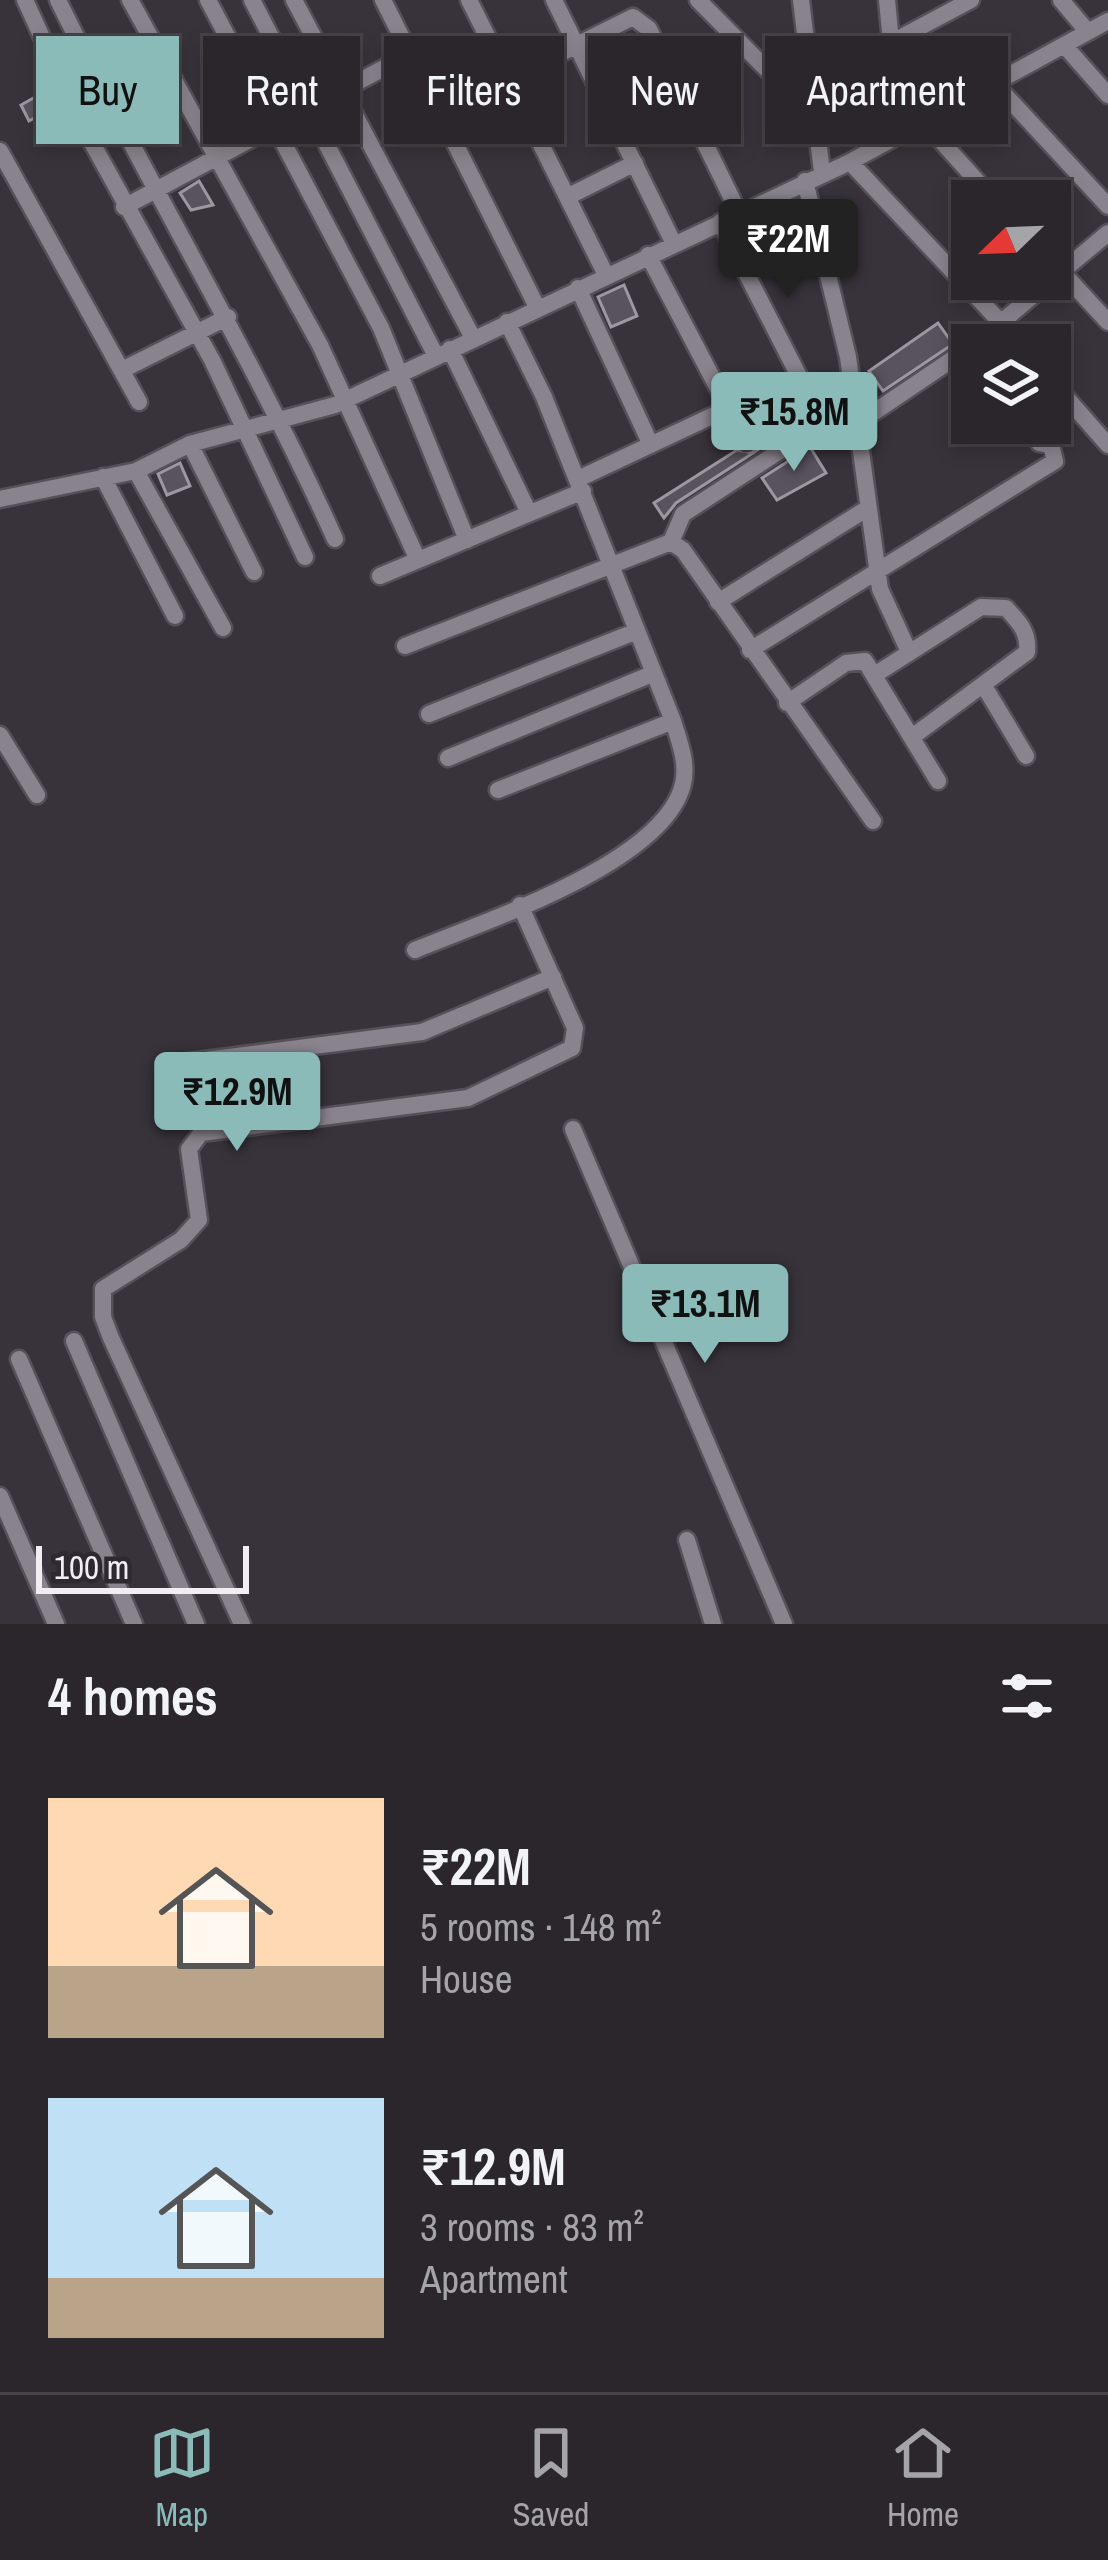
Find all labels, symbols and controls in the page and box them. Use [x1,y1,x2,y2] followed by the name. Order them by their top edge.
[36,36,179,144] chip: Buy
[203,36,360,144] chip: Rent
[384,36,564,144] chip: Filters
[588,36,741,144] chip: New
[765,36,1008,144] chip: Apartment
[951,180,1071,300] north arrow
[951,180,1071,444] map controls
[717,199,859,301] pin: ₹22M
[746,212,830,264] text: ₹22M
[951,324,1071,444] button: layers
[696,372,892,474] pin: ₹15.8M
[738,385,850,437] text: ₹15.8M
[139,1052,335,1154] pin: ₹12.9M
[181,1065,293,1117] text: ₹12.9M
[607,1264,803,1366] pin: ₹13.1M
[649,1277,761,1329] text: ₹13.1M
[36,1540,249,1593] scale bar
[54,1545,129,1589] text: 100 m
[48,1662,218,1731] text: 4 homes
[994,1663,1060,1729] icon: filters
[420,1832,531,1901] text: ₹22M
[144,1846,288,1990] icon: home
[420,1901,662,1953] text: 5 rooms · 148 m²
[420,1953,512,2005] text: House
[420,2132,566,2201] text: ₹12.9M
[144,2146,288,2290] icon: home
[420,2201,644,2253] text: 3 rooms · 83 m²
[420,2253,568,2305] text: Apartment
[149,2420,215,2536] tab: Map
[513,2420,589,2536] tab: Saved
[887,2420,959,2536] tab: Home

